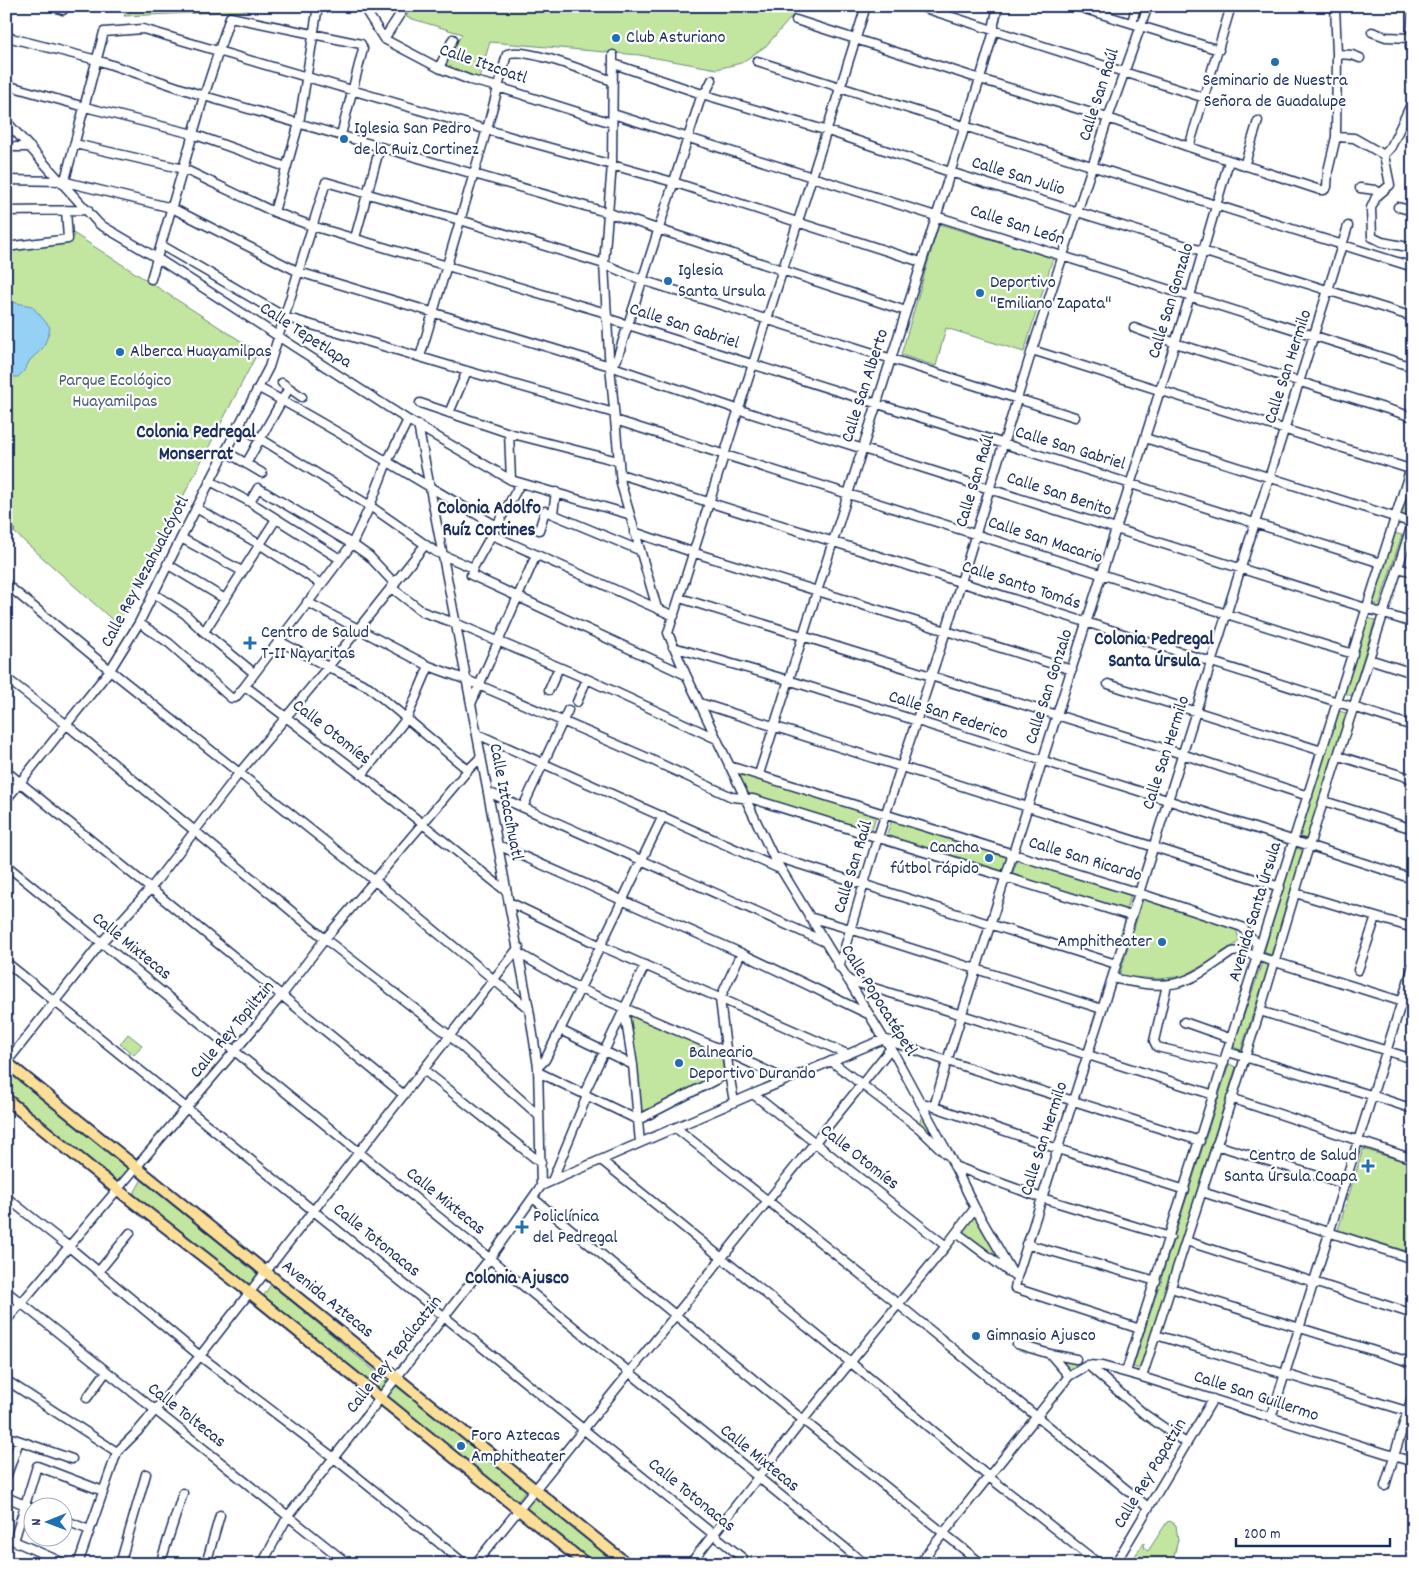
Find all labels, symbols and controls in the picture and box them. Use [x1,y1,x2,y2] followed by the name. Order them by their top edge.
[626,26,725,51] place label: Club Asturiano
[610,32,622,44] marker: Club Asturiano
[436,38,531,92] street label: Calle Itzcoatl
[1073,45,1127,145] street label: Calle San Raúl
[1269,56,1281,68] marker: Seminario de Nuestra Señora de Guadalupe
[1203,69,1348,115] place label: Seminario de Nuestra Señora de Guadalupe
[354,117,479,163] place label: Iglesia San Pedro de la Ruiz Cortinez
[338,133,350,145] marker: Iglesia San Pedro de la Ruiz Cortinez
[968,151,1068,203] street label: Calle San Julio
[966,199,1068,253] street label: Calle San León
[1143,240,1201,362] street label: Calle San Gonzalo
[678,259,766,305] place label: Iglesia Santa Ursula
[990,271,1111,317] place label: Deportivo "Emiliano Zapata"
[662,275,674,287] marker: Iglesia Santa Ursula
[974,287,986,299] marker: Deportivo "Emiliano Zapata"
[254,297,356,375] street label: Calle Tepetlapa
[626,297,743,357] street label: Calle San Gabriel
[1259,307,1319,427] street label: Calle San Hermilo
[836,326,896,446] street label: Calle San Alberto
[130,340,272,365] place label: Alberca Huayamilpas
[114,346,126,358] marker: Alberca Huayamilpas
[58,369,172,415] park label: Parque Ecológico Huayamilpas
[136,420,256,469] district label: Colonia Pedregal Monserrat
[1012,420,1129,478] street label: Calle San Gabriel
[950,431,1002,531] street label: Calle San Raúl
[1003,466,1115,524] street label: Calle San Benito
[95,491,197,652] street label: Calle Rey Nezahualcóyotl
[437,496,541,545] district label: Colonia Adolfo Ruíz Cortines
[984,511,1106,571] street label: Calle San Macario
[958,555,1084,617] street label: Calle Santo Tomás
[261,621,369,667] place label: Centro de Salud T-II Nayaritas
[1020,626,1080,748] street label: Calle San Gonzalo
[1094,627,1214,676] district label: Colonia Pedregal Santa Úrsula
[243,636,257,650] marker: Centro de Salud T-II Nayaritas
[885,685,1011,747] street label: Calle San Federico
[1137,693,1197,813] street label: Calle San Hermilo
[286,694,376,772] street label: Calle Otomíes
[481,741,529,863] street label: Calle Iztaccíhuatl
[828,817,880,917] street label: Calle San Raúl
[1025,831,1145,889] street label: Calle San Ricardo
[890,836,980,882] place label: Cancha fútbol rápido
[1223,839,1289,985] street label: Avenida Santa Úrsula
[983,852,995,864] marker: Cancha fútbol rápido
[86,907,176,987] street label: Calle Mixtecas
[1057,930,1152,955] place label: Amphitheater
[1156,936,1168,948] marker: Amphitheater
[834,940,923,1062] street label: Calle Popocatépetl
[185,976,281,1084] street label: Calle Rey Topiltzin
[689,1041,816,1087] place label: Balneario Deportivo Durando
[673,1057,685,1069] marker: Balneario Deportivo Durando
[1015,1079,1075,1199] street label: Calle San Hermilo
[814,1119,904,1197] street label: Calle Otomíes
[1224,1144,1358,1190] place label: Centro de Salud Santa Úrsula Coapa
[1361,1159,1375,1173] marker: Centro de Salud Santa Úrsula Coapa
[400,1162,490,1242] street label: Calle Mixtecas
[327,1198,425,1284] street label: Calle Totonacas
[533,1205,618,1251] place label: Policlínica del Pedregal
[515,1220,529,1234] marker: Policlínica del Pedregal
[275,1255,379,1345] street label: Avenida Aztecas
[465,1266,570,1293] district label: Colonia Ajusco
[341,1291,449,1419] street label: Calle Rey Tepálcatzin
[986,1324,1096,1349] place label: Gimnasio Ajusco
[970,1330,982,1342] marker: Gimnasio Ajusco
[1190,1365,1322,1429] street label: Calle San Guillermo
[141,1377,231,1455] street label: Calle Toltecas
[1108,1414,1194,1534] street label: Calle Rey Papatzin
[714,1419,804,1499] street label: Calle Mixtecas
[471,1424,566,1470] place label: Foro Aztecas Amphitheater
[455,1440,467,1452] marker: Foro Aztecas Amphitheater
[642,1453,740,1539] street label: Calle Totonacas
[22,1498,72,1548] north arrow
[1236,1515,1390,1547] scale bar
[27,1518,47,1526] text: N
[1244,1524,1281,1546] text: 200 m

